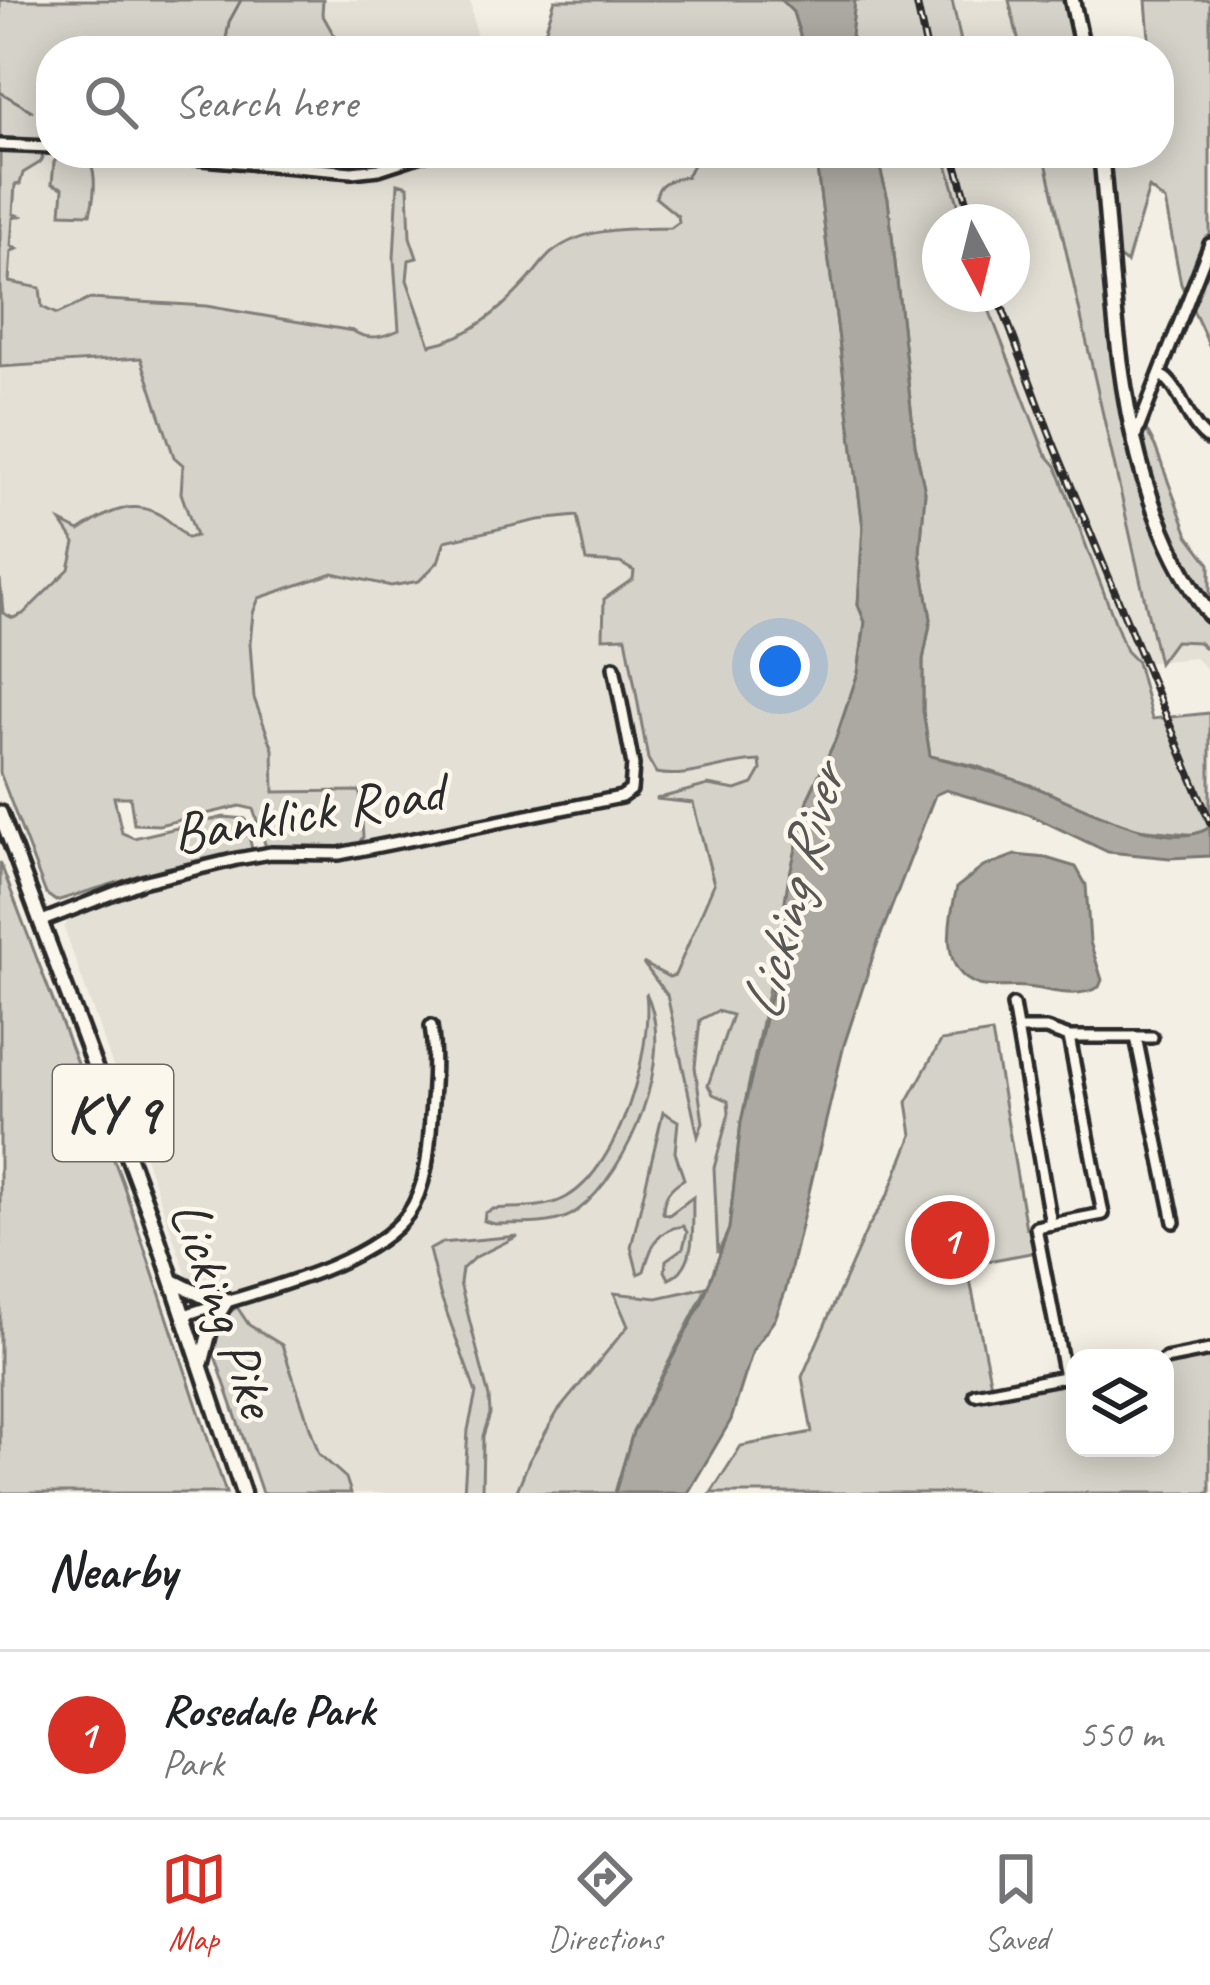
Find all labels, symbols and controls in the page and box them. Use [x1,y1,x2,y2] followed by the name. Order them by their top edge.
[36,36,1174,168] search box
[78,69,144,135] icon: search
[174,74,357,131] text: Search here
[922,204,1030,312] north arrow
[750,636,810,696] your location
[722,749,865,1028] water label: Licking River
[167,754,456,869] street label: Banklick Road
[53,1065,173,1161] road number: KY 9
[154,1191,296,1429] street label: Licking Pike
[911,1195,989,1285] pin: 1
[1066,1349,1174,1457] map controls
[1066,1349,1174,1457] button: layers
[48,1539,176,1603] text: Nearby
[162,1682,374,1739] text: Rosedale Park
[78,1710,96,1759] text: 1
[1078,1710,1162,1759] text: 550 m
[162,1739,224,1788] text: Park
[161,1846,227,1960] tab: Map
[548,1846,662,1960] tab: Directions
[983,1846,1049,1960] tab: Saved

